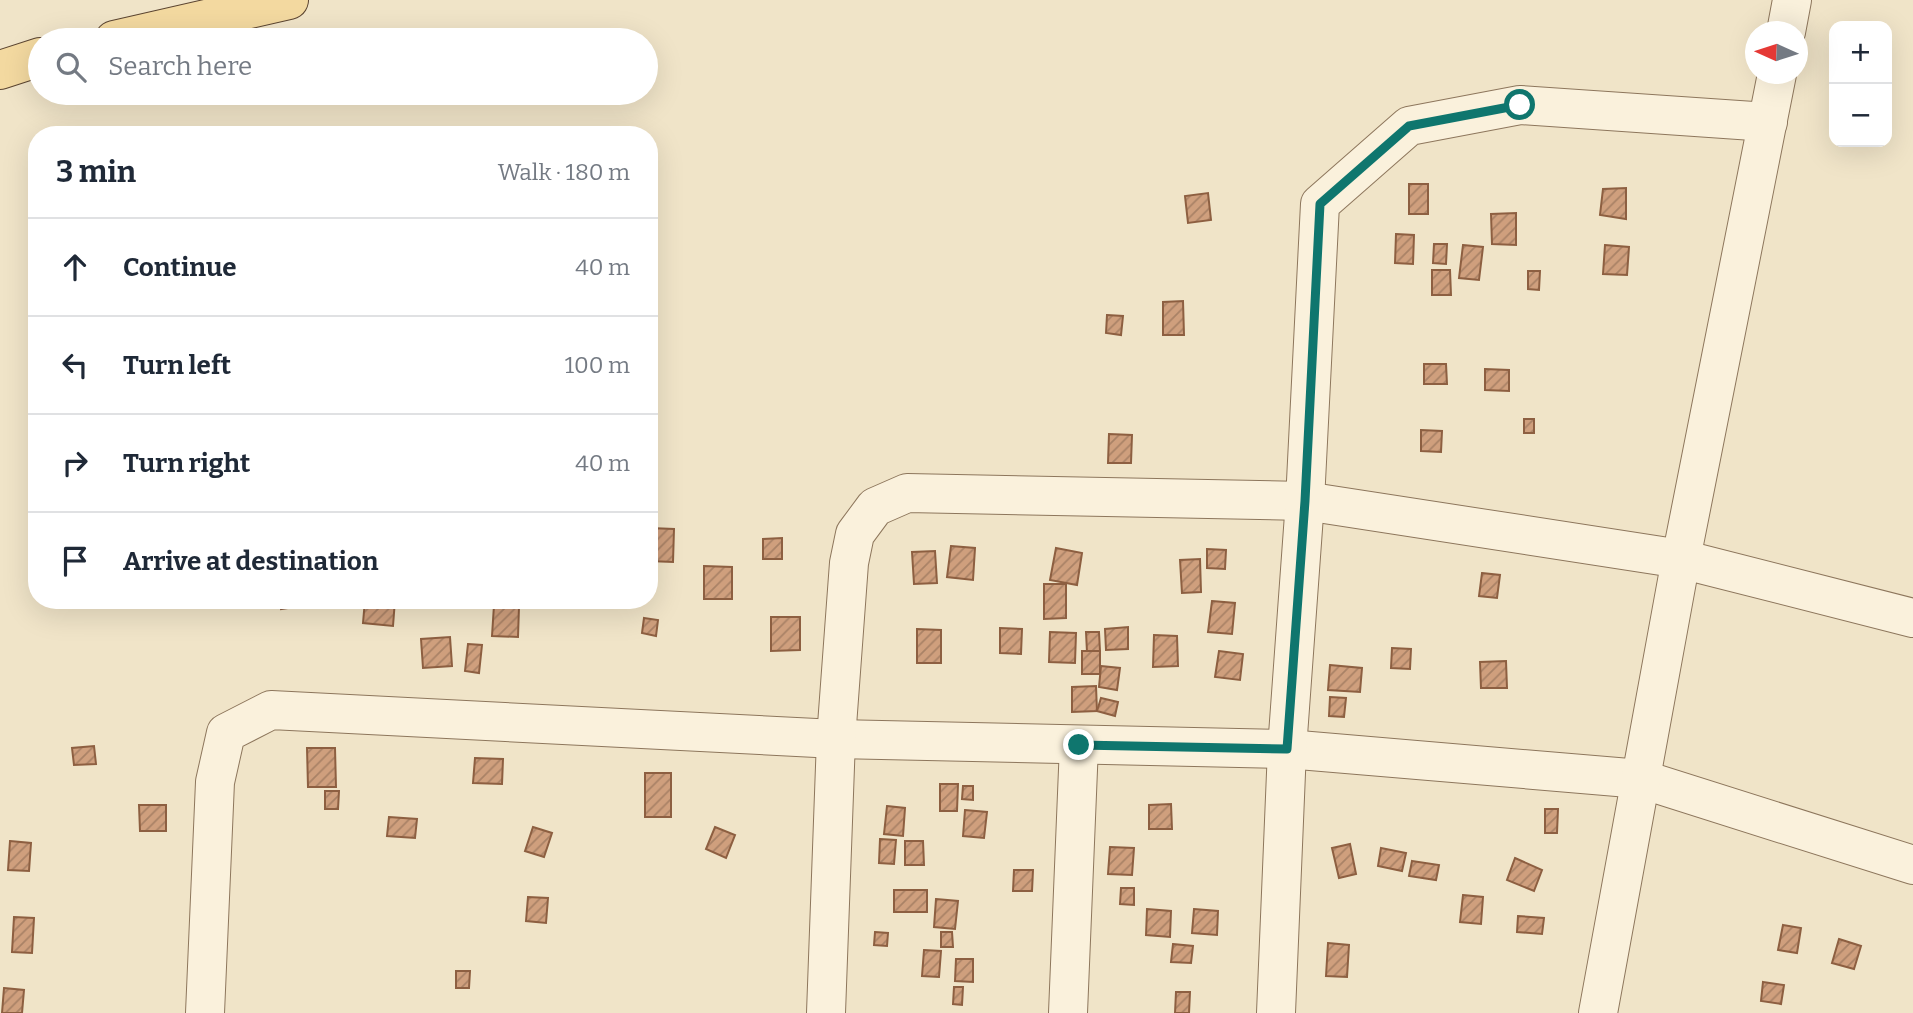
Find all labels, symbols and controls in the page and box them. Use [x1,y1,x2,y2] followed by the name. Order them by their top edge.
[1745,21,1808,84] north arrow
[1829,21,1892,147] map controls
[1829,21,1892,84] button: +
[28,28,658,105] search box
[52,48,90,86] icon: search
[108,51,252,82] text: Search here
[1829,84,1892,147] button: −
[1504,89,1535,120] route start
[56,154,136,190] text: 3 min
[498,158,630,186] text: Walk · 180 m
[56,248,94,286] icon: ahead
[123,252,237,283] text: Continue
[575,253,630,281] text: 40 m
[56,346,94,384] icon: left
[123,350,231,381] text: Turn left
[565,351,630,379] text: 100 m
[56,444,94,482] icon: right
[123,448,250,479] text: Turn right
[575,449,630,477] text: 40 m
[56,542,94,580] icon: arrive
[123,546,378,577] text: Arrive at destination
[1063,729,1094,760] route end

